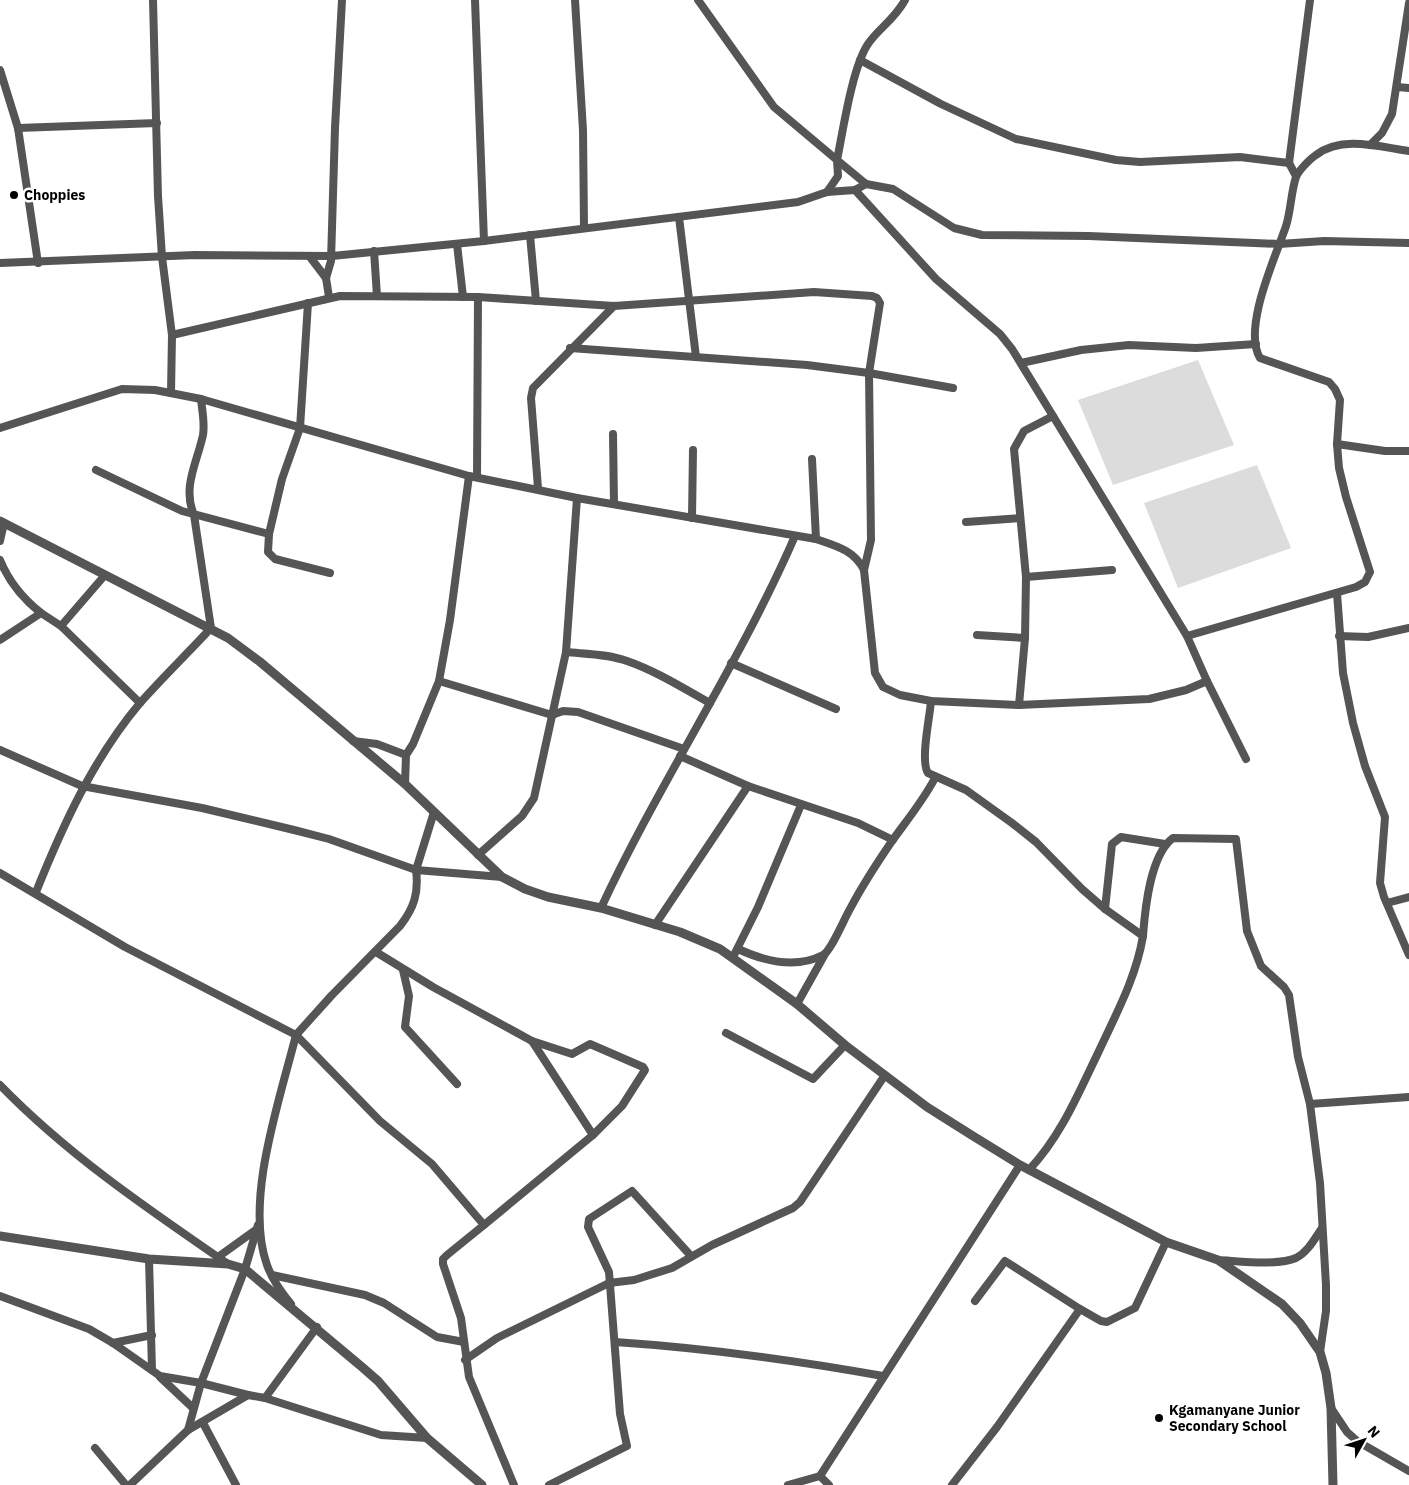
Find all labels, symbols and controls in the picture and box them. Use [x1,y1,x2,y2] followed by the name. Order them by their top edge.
[24,186,85,204] place label: Choppies
[8,189,20,201] marker: Choppies
[1169,1401,1300,1435] place label: Kgamanyane Junior Secondary School
[1153,1412,1165,1424] marker: Kgamanyane Junior Secondary School
[1339,1415,1389,1465] north arrow
[1364,1422,1384,1441] text: N

